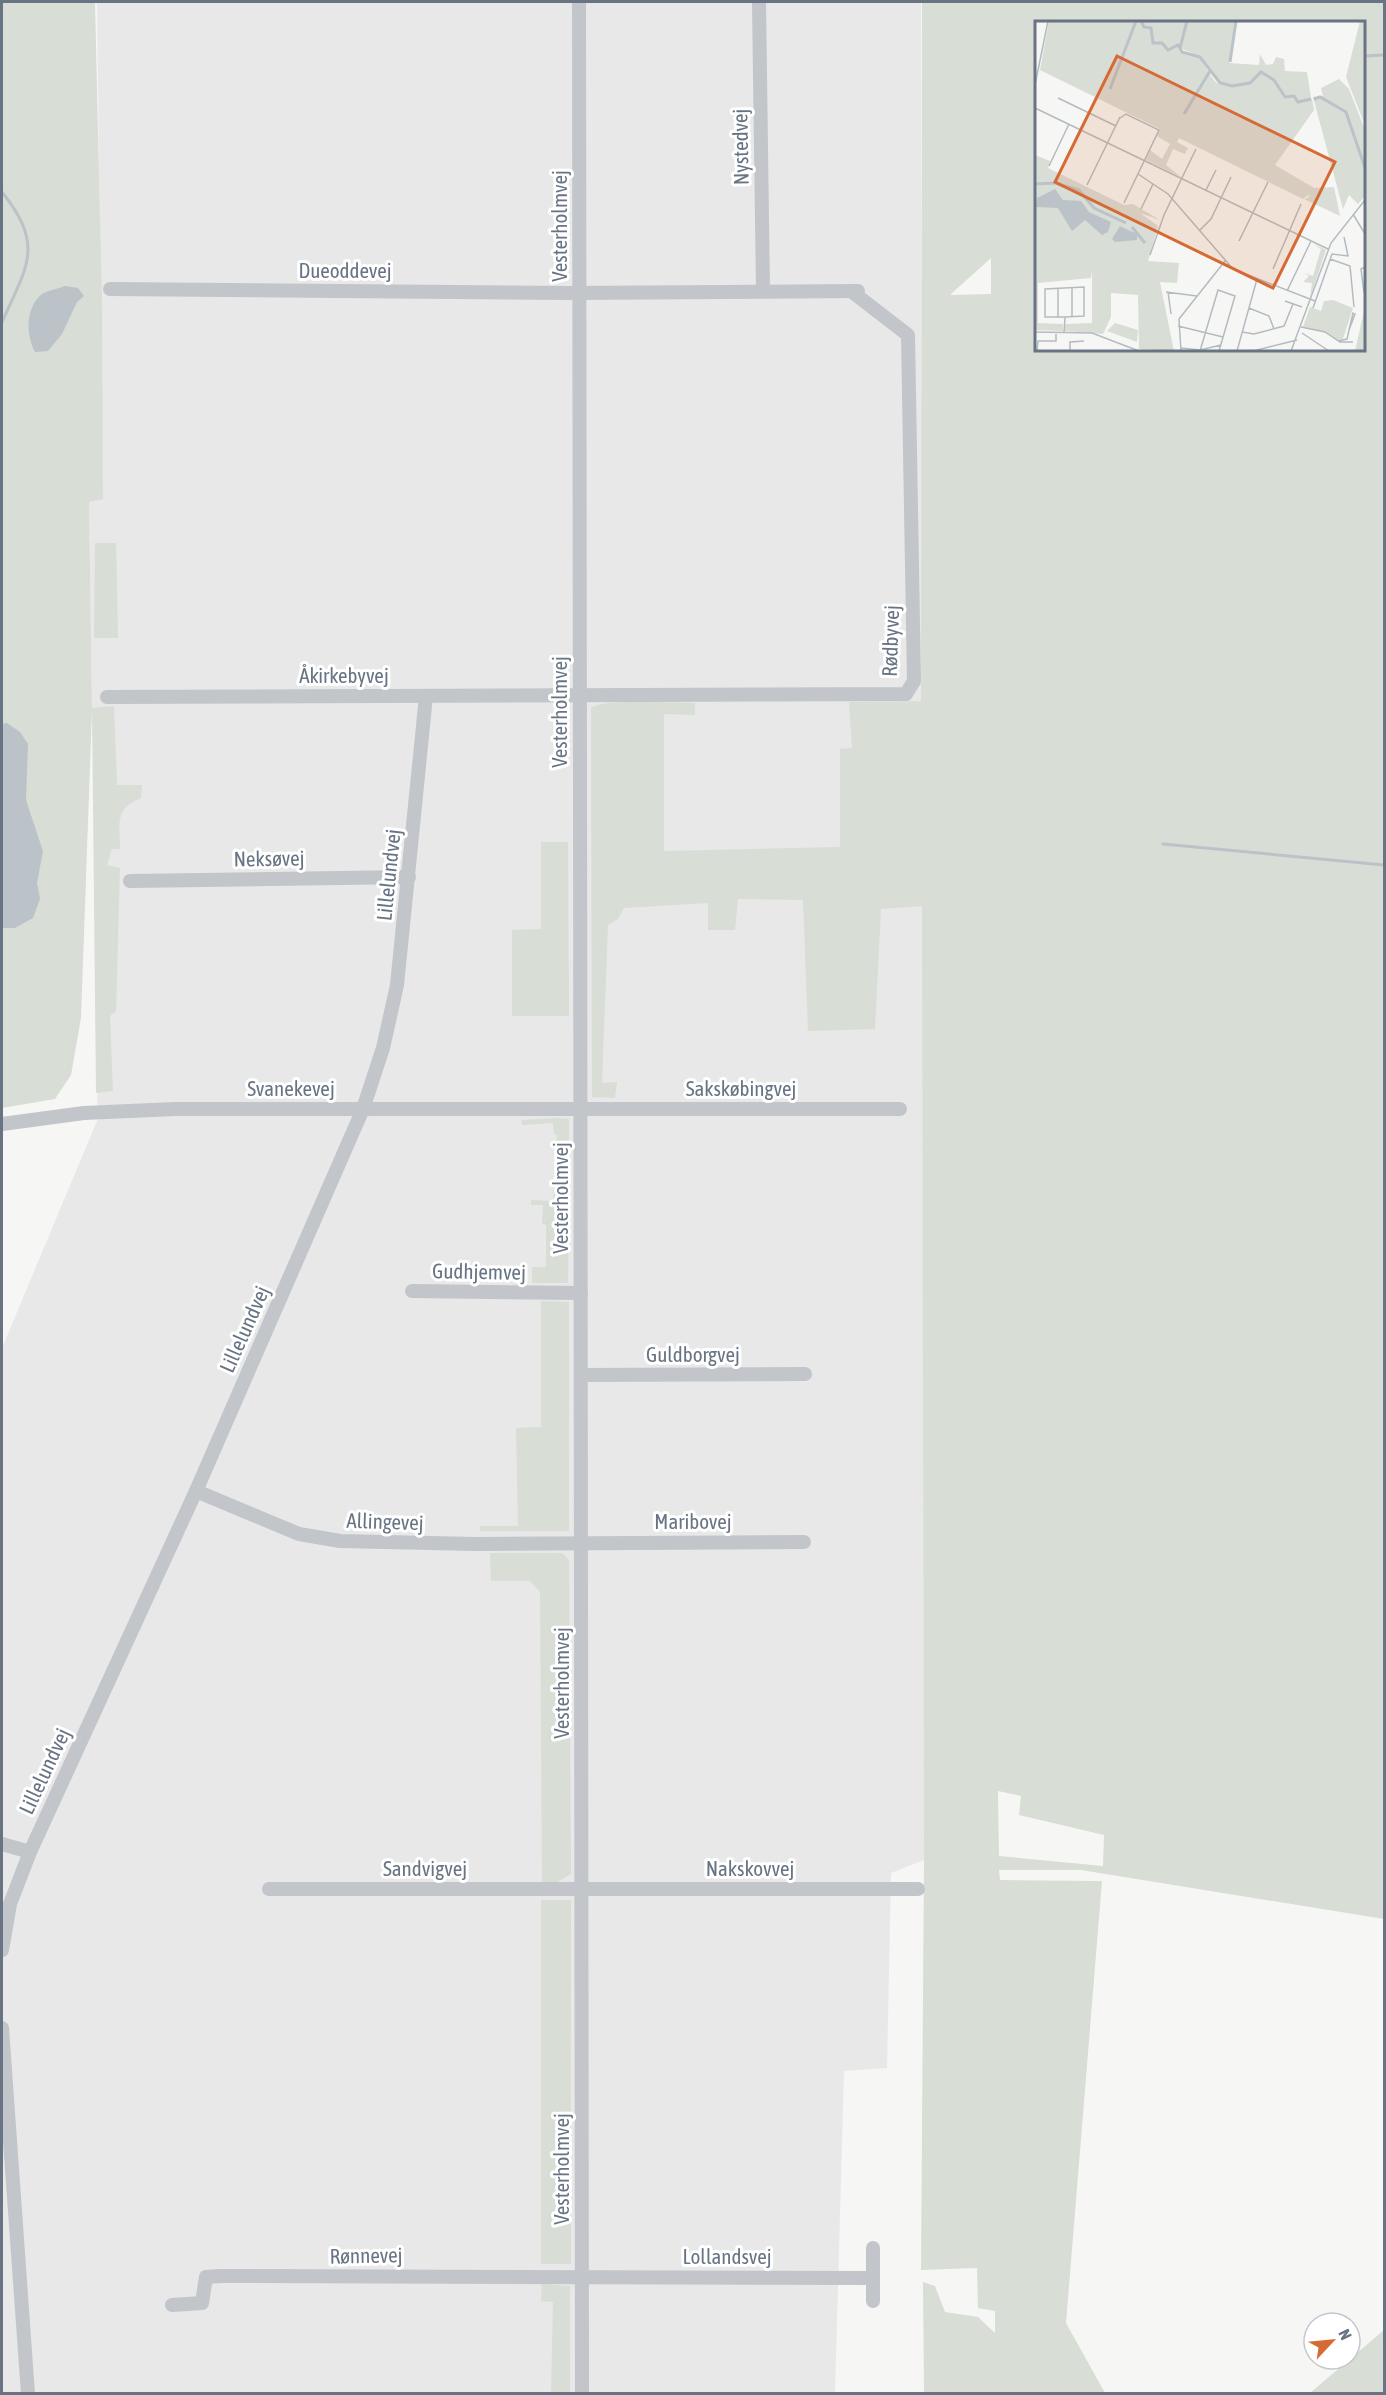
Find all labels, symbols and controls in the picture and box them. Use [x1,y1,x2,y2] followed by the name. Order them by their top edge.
[1035,21,1365,351] inset map
[727,109,753,185] street label: Nystedvej
[547,170,571,282] street label: Vesterholmvej
[298,258,392,282] street label: Dueoddevej
[877,605,903,677] street label: Rødbyvej
[547,656,571,768] street label: Vesterholmvej
[299,663,389,687] street label: Åkirkebyvej
[371,828,405,922] street label: Lillelundvej
[233,845,305,871] street label: Neksøvej
[247,1076,335,1100] street label: Svanekevej
[686,1076,796,1100] street label: Sakskøbingvej
[548,1142,572,1254] street label: Vesterholmvej
[432,1258,526,1284] street label: Gudhjemvej
[214,1282,274,1376] street label: Lillelundvej
[646,1342,740,1366] street label: Guldborgvej
[346,1508,424,1534] street label: Allingevej
[654,1509,732,1533] street label: Maribovej
[549,1627,573,1739] street label: Vesterholmvej
[14,1724,74,1818] street label: Lillelundvej
[383,1856,467,1880] street label: Sandvigvej
[706,1856,794,1880] street label: Nakskovvej
[549,2113,573,2225] street label: Vesterholmvej
[329,2242,403,2268] street label: Rønnevej
[682,2244,772,2268] street label: Lollandsvej
[1302,2311,1362,2371] north arrow
[1335,2326,1356,2343] text: N

